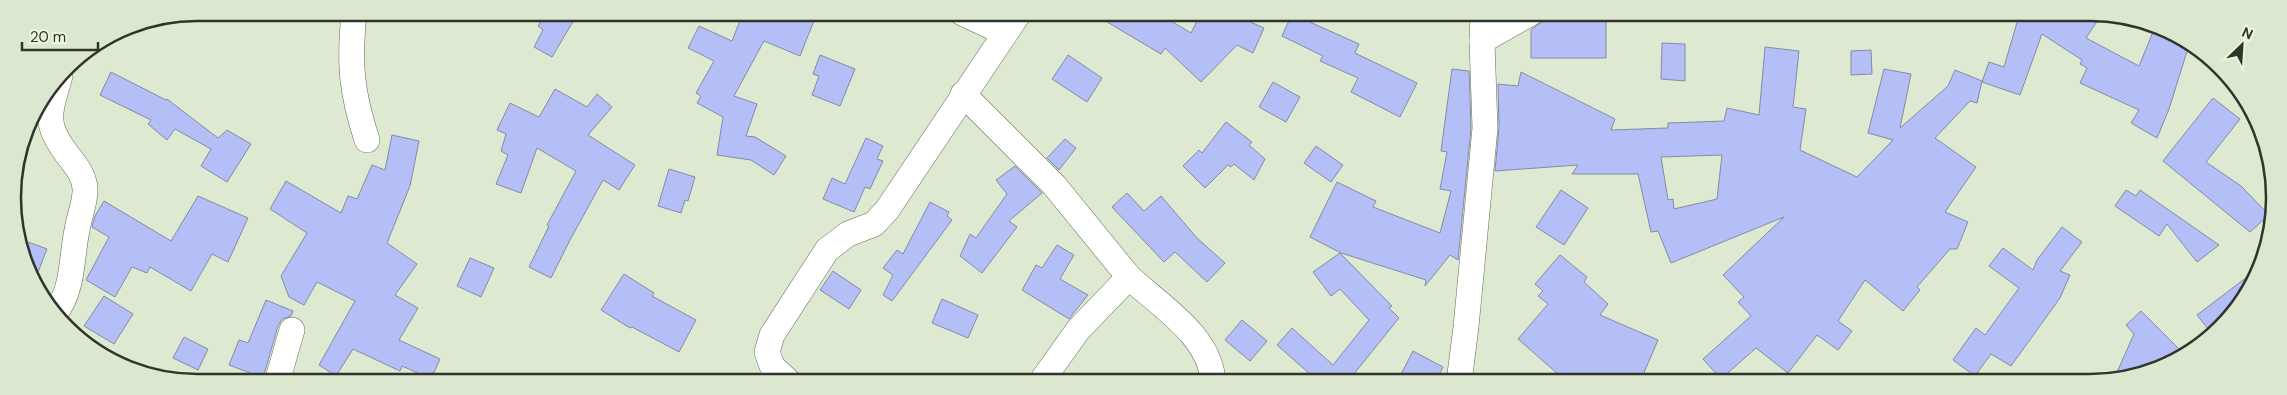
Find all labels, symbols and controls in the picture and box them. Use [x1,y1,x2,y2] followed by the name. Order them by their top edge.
[22,20,99,52] scale bar
[2217,20,2267,70] north arrow
[2239,23,2256,44] text: N
[30,27,66,47] text: 20 m

